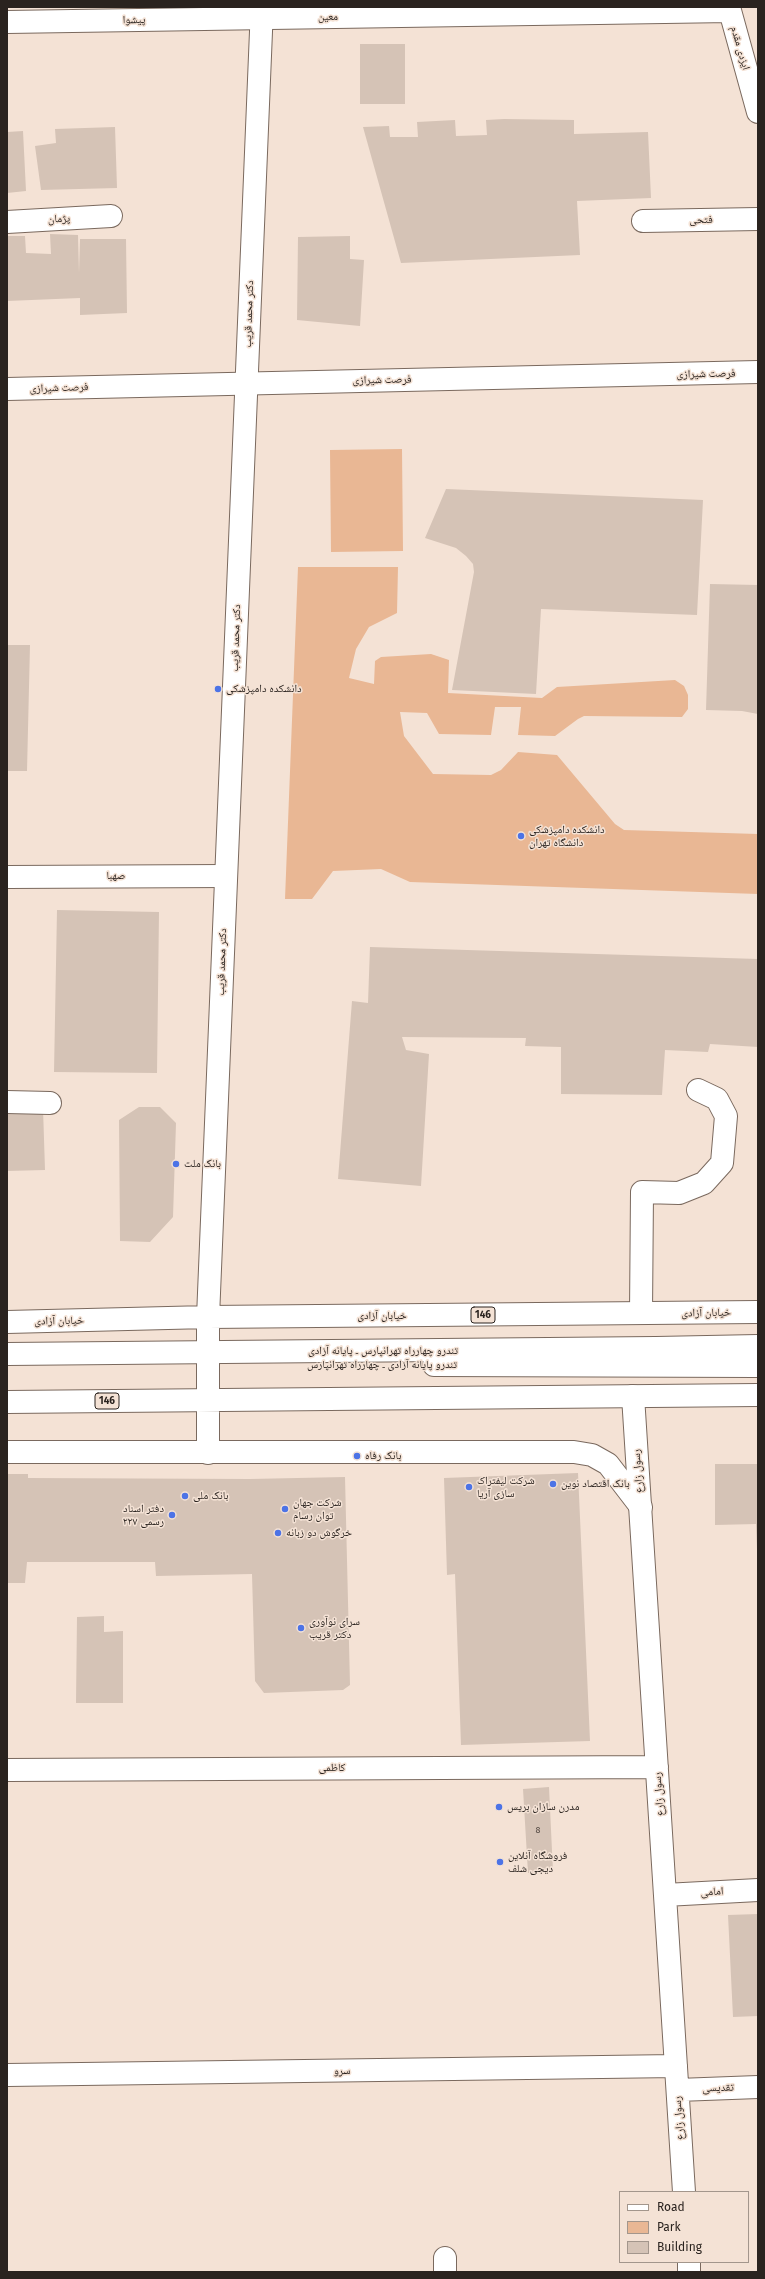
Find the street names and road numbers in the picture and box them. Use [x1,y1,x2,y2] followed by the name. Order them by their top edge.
[318,10,338,24] street label: معین
[122,13,146,27] street label: پیشوا
[727,25,753,71] street label: ایزدی مقدم
[47,212,71,226] street label: پژمان
[689,213,713,227] street label: فتحی
[241,280,257,348] street label: دکتر محمد قریب
[676,367,736,381] street label: فرصت شیرازی
[352,373,412,387] street label: فرصت شیرازی
[29,380,89,396] street label: فرصت شیرازی
[228,604,244,672] street label: دکتر محمد قریب
[107,869,125,883] street label: صهبا
[214,928,230,996] street label: دکتر محمد قریب
[681,1306,731,1320] street label: خیابان آزادی
[471,1307,495,1323] road number: 146
[357,1309,407,1323] street label: خیابان آزادی
[34,1314,84,1328] street label: خیابان آزادی
[308,1344,458,1358] street label: تندرو چهارراه تهرانپارس ـ پایانه آزادی
[307,1358,457,1372] street label: تندرو پایانه آزادی ـ چهارراه تهرانپارس
[95,1393,119,1409] road number: 146
[630,1449,646,1493] street label: رسول زارع
[319,1761,345,1775] street label: کاظمی
[651,1772,667,1816] street label: رسول زارع
[700,1885,724,1899] street label: امامی
[333,2064,351,2078] street label: سرو
[702,2081,734,2095] street label: تقدیسی
[671,2096,687,2140] street label: رسول زارع

